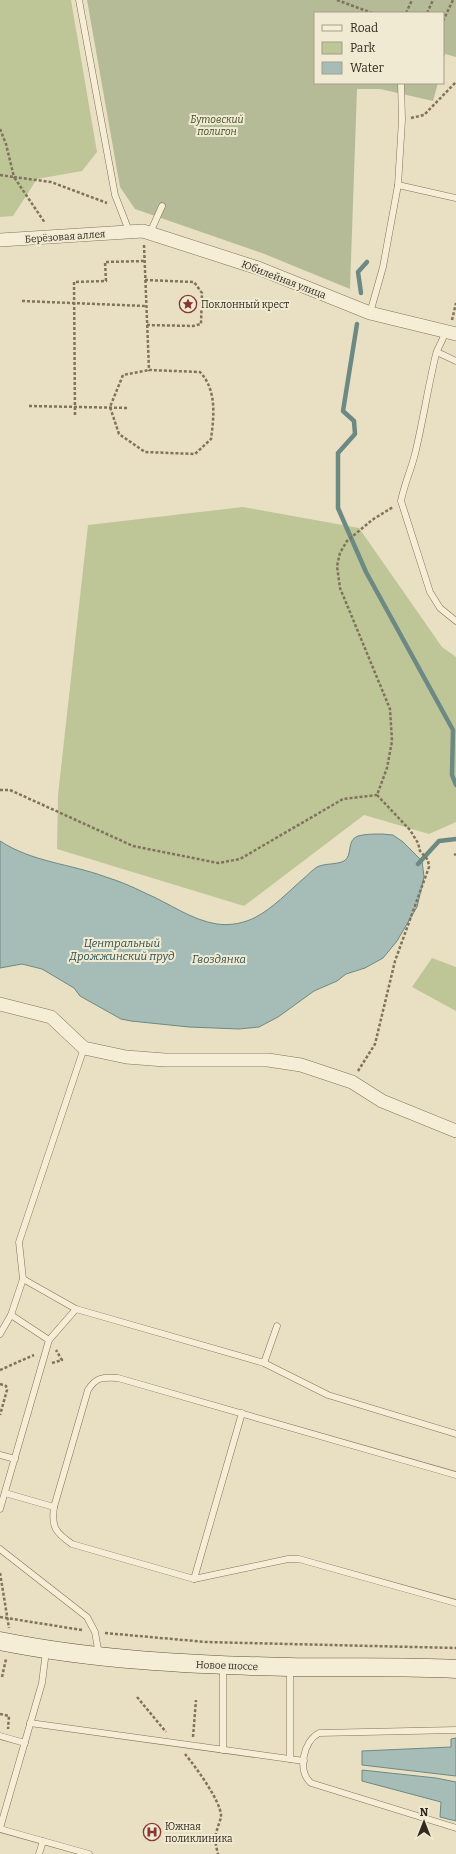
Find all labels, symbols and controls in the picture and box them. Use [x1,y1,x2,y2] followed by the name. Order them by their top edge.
[314,12,444,84] legend
[350,21,378,35] text: Road
[350,41,376,55] text: Park
[350,61,385,75] text: Water
[190,114,244,138] park label: Бутовский полигон
[24,228,106,246] street label: Берёзовая аллея
[240,257,329,302] street label: Юбилейная улица
[178,294,198,314] place icon: Поклонный крест
[201,299,289,311] place label: Поклонный крест
[69,937,175,963] water label: Центральный Дрожжинский пруд
[192,953,246,966] water label: Гвоздянка
[196,1659,258,1673] street label: Новое шоссе
[404,1802,444,1842] north arrow
[420,1806,429,1819] text: N
[165,1821,233,1845] place label: Южная поликлиника
[142,1822,162,1842] hospital icon: Южная поликлиника

